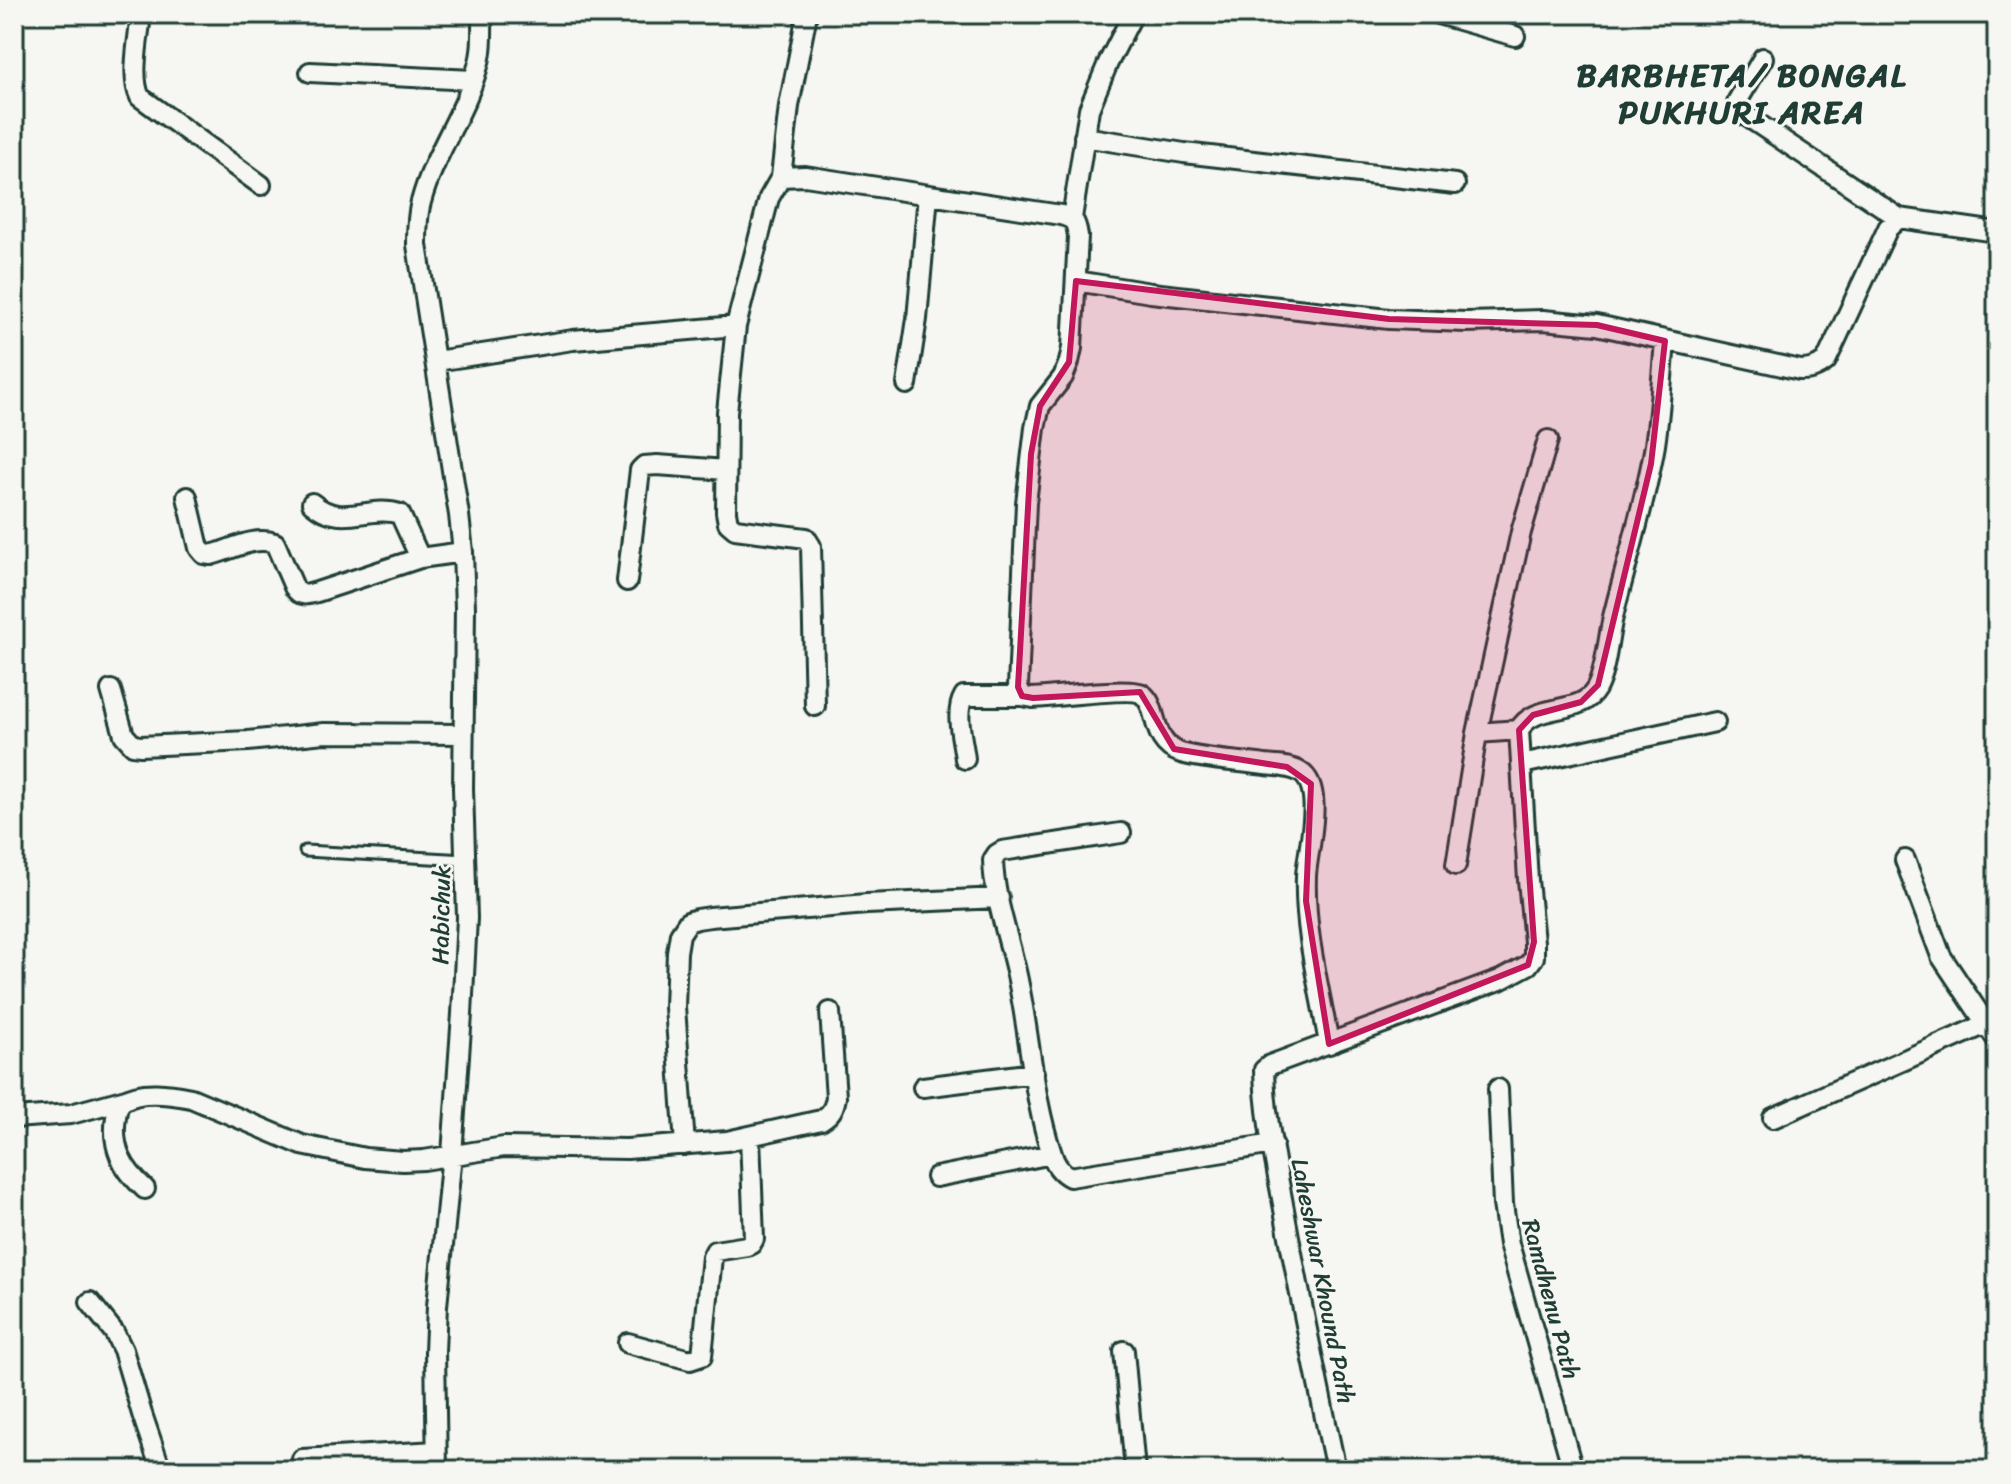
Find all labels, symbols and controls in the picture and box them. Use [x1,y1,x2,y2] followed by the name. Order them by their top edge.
[1576,47,1908,141] district label: BARBHETA/ BONGAL PUKHURI AREA
[419,865,463,965] street label: Habichuk
[1279,1155,1367,1407] street label: Laheshwar Khound Path
[1509,1214,1593,1384] street label: Ramdhenu Path

